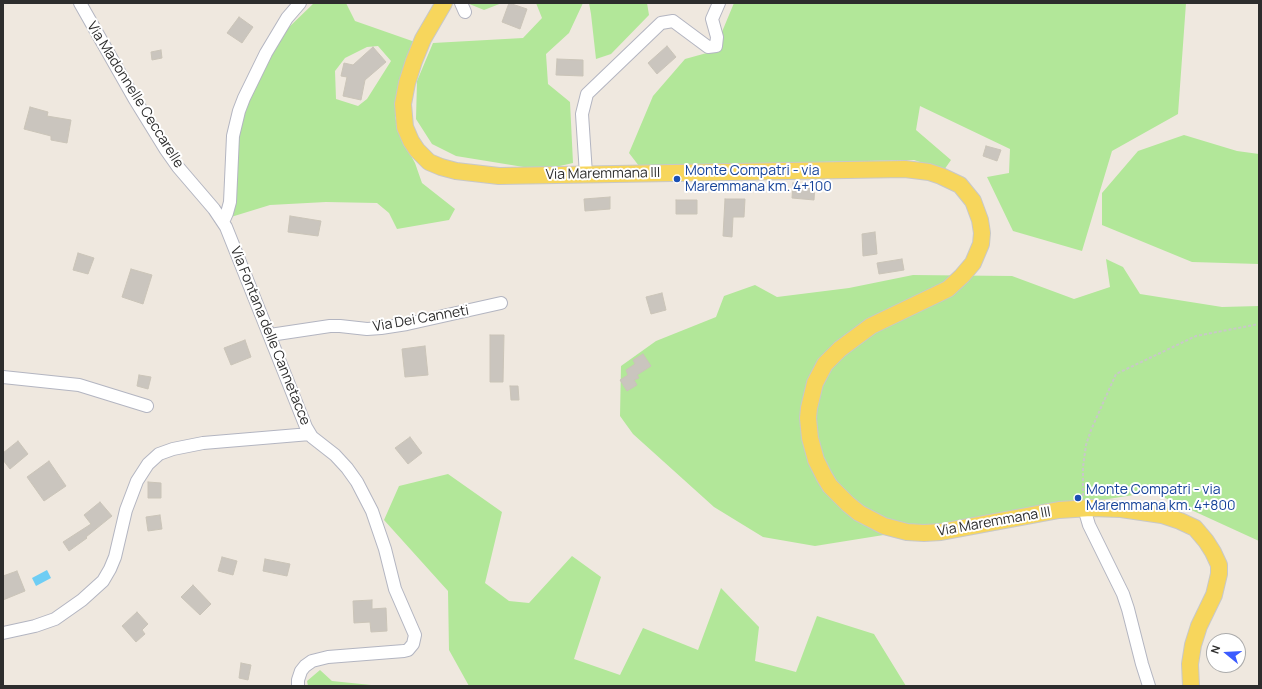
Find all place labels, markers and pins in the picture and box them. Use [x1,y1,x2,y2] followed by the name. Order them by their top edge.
[685,163,832,196] place label: Monte Compatri - via Maremmana km. 4+100
[672,174,682,184] marker: Monte Compatri - via Maremmana km. 4+100
[1086,482,1236,514] place label: Monte Compatri - via Maremmana km. 4+800
[1073,493,1083,503] marker: Monte Compatri - via Maremmana km. 4+800

